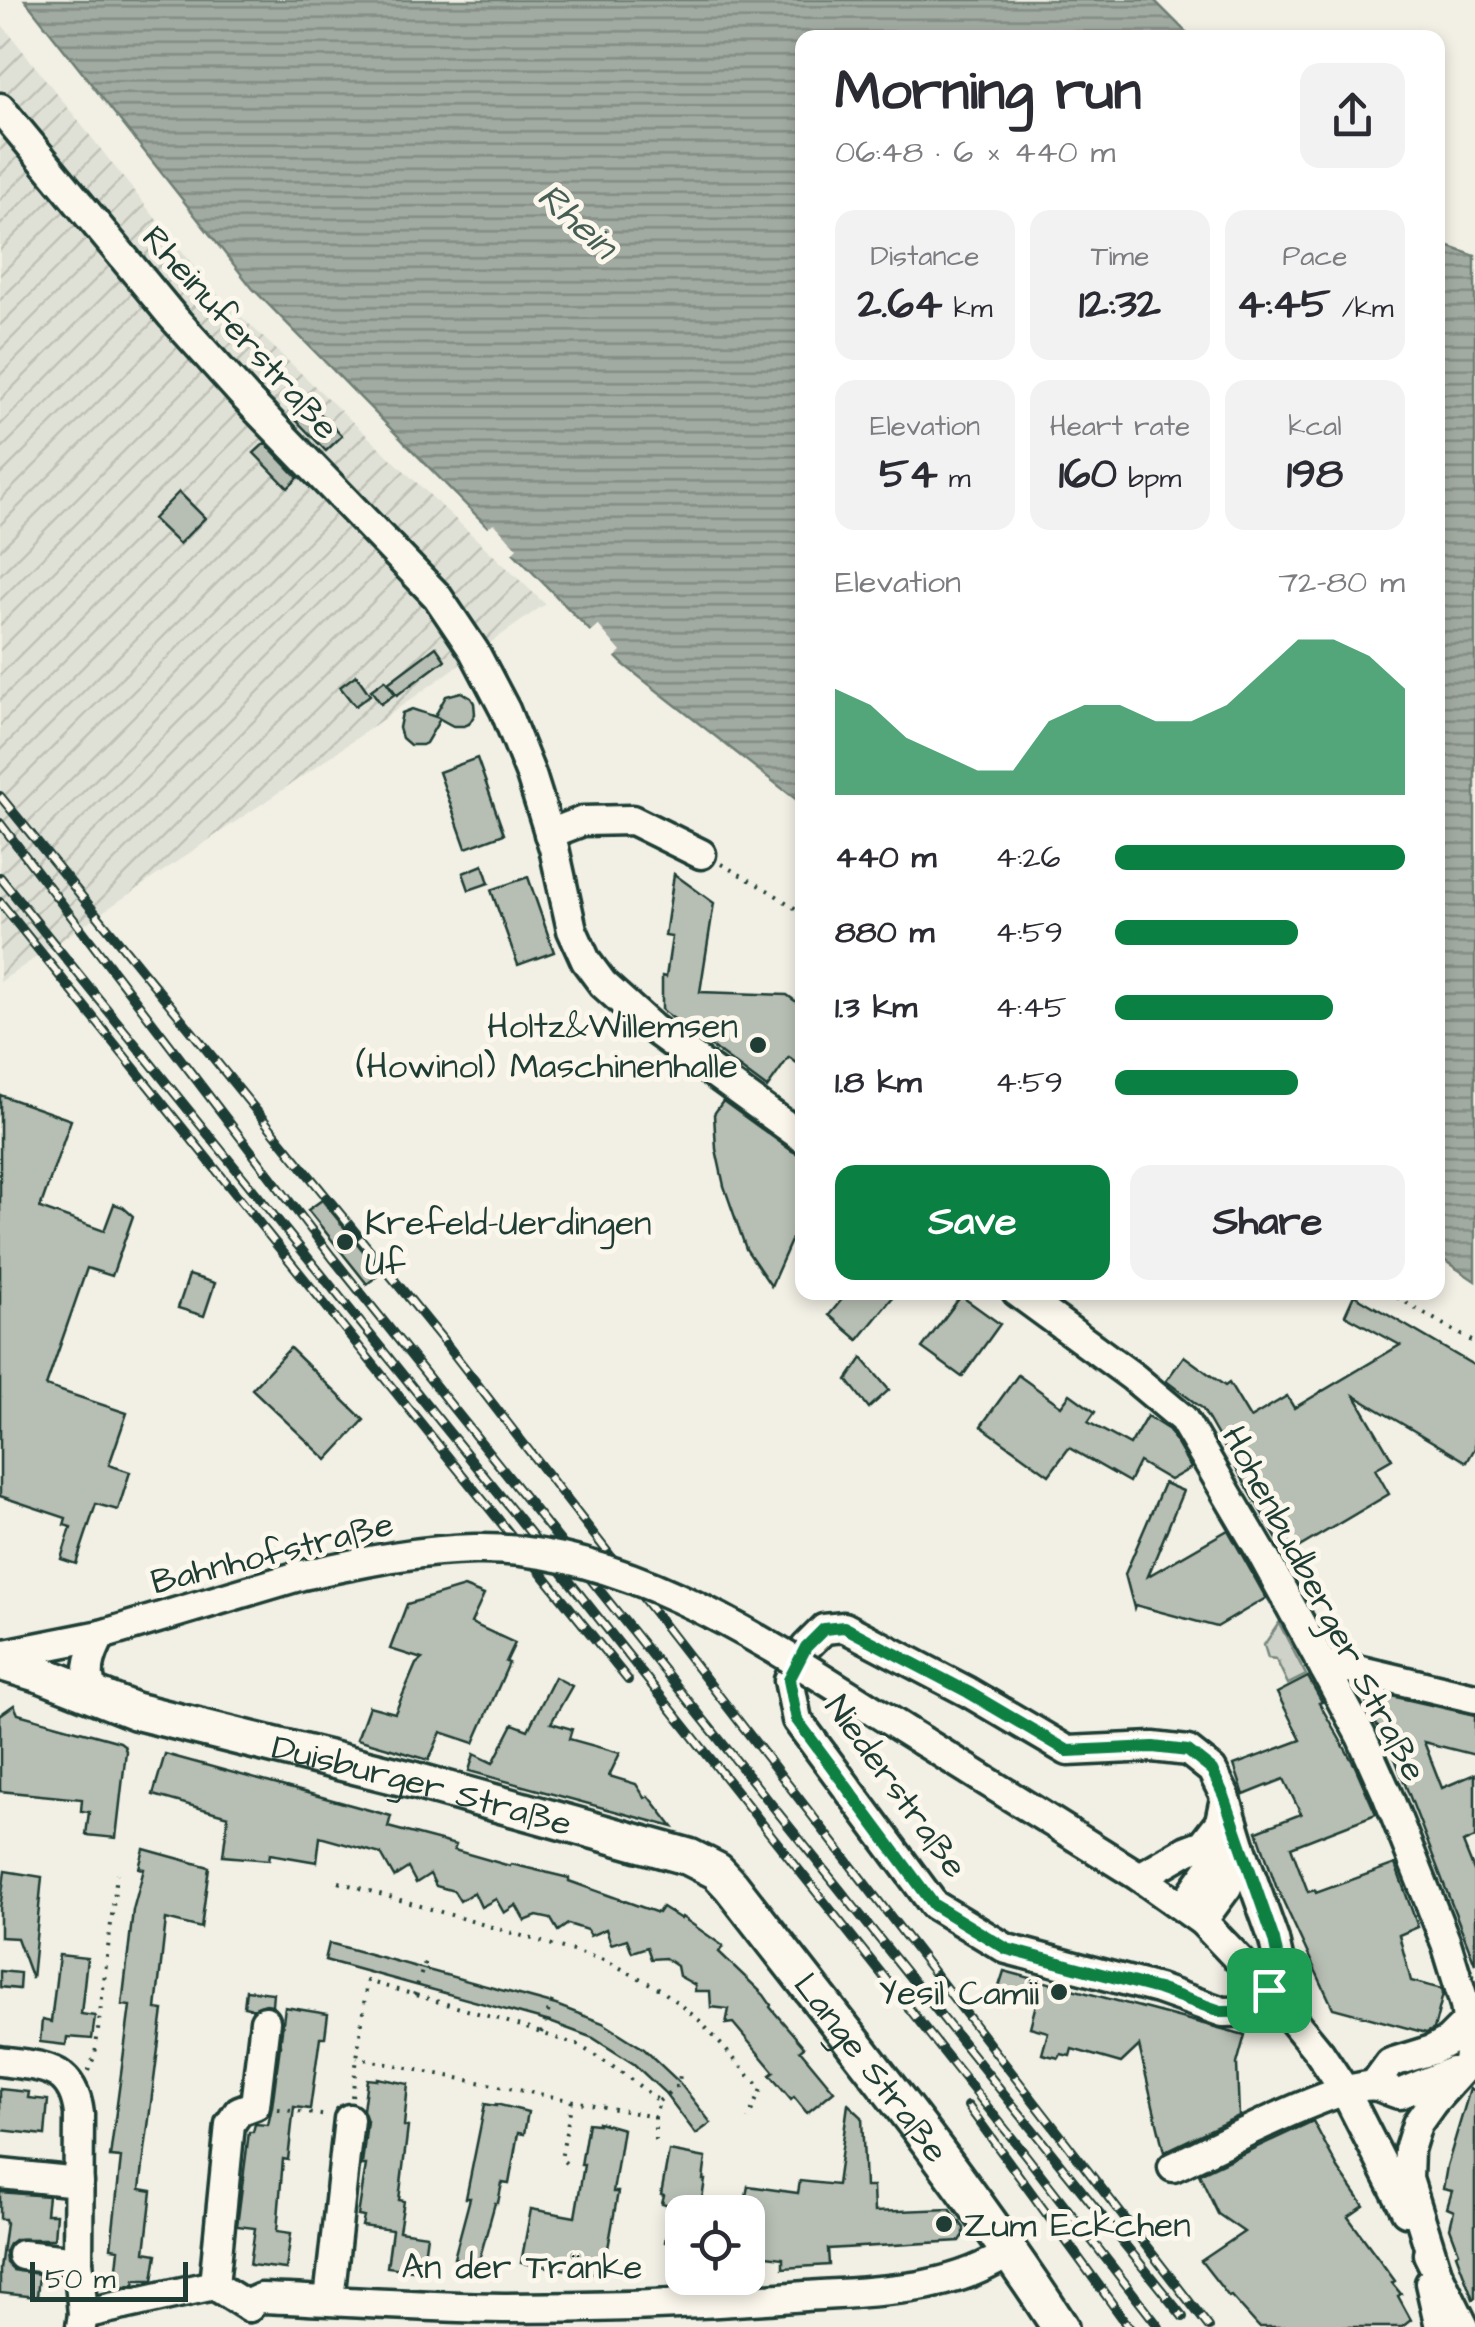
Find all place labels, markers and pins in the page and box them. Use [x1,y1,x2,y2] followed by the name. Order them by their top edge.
[356,1002,738,1091] place label: Holtz&Willemsen (Howinol) Maschinenhalle
[747,1034,769,1056] marker: Holtz&Willemsen (Howinol) Maschinenhalle
[365,1199,652,1288] place label: Krefeld-Uerdingen Uf
[334,1231,356,1253] marker: Krefeld-Uerdingen Uf
[1227,1948,1312,2033] pin
[879,1969,1039,2018] place label: Yesil Camii
[1048,1981,1070,2003] marker: Yesil Camii
[964,2201,1191,2250] place label: Zum Eckchen
[933,2213,955,2235] marker: Zum Eckchen

